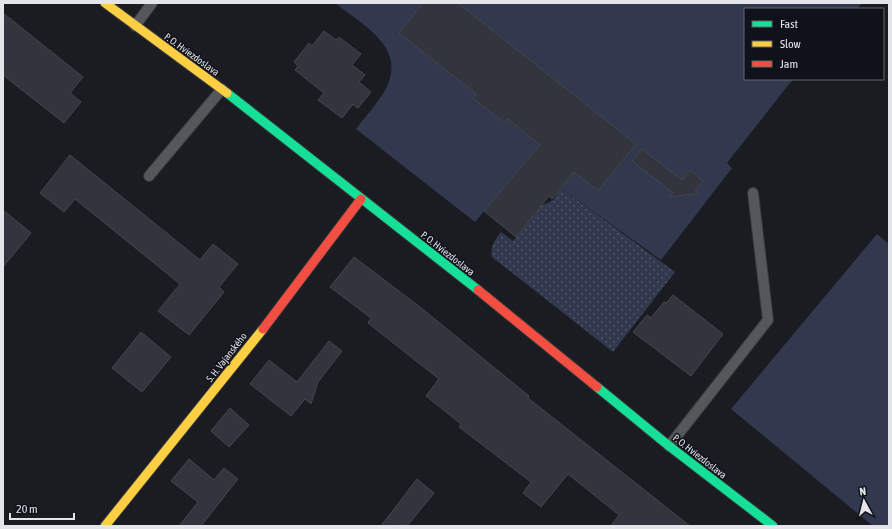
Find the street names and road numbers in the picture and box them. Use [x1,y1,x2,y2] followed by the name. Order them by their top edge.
[162,31,221,78] street label: P. O. Hviezdoslava
[419,229,477,278] street label: P. O. Hviezdoslava
[204,330,249,384] street label: S. H. Vajanského
[671,432,729,481] street label: P. O. Hviezdoslava

